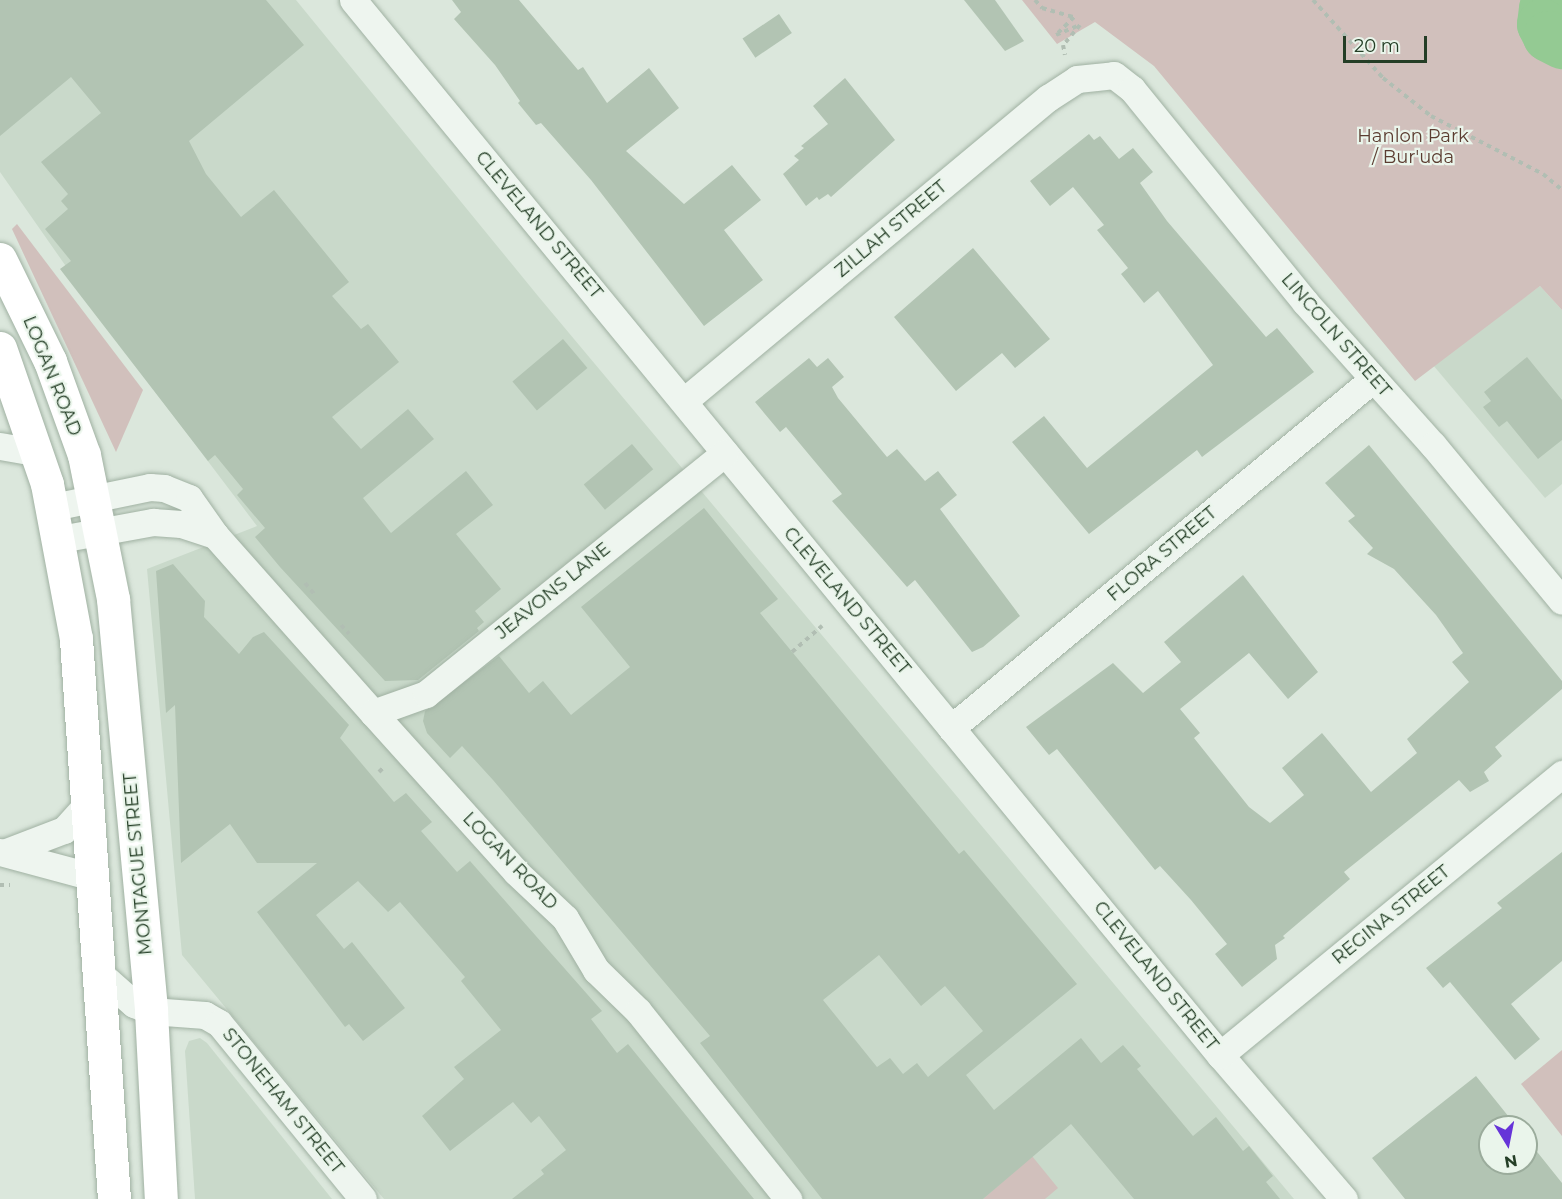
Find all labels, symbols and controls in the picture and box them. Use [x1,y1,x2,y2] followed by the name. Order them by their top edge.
[1346,24,1430,62] scale bar
[1354,35,1400,57] text: 20 m
[1357,126,1469,168] park label: Hanlon Park / Bur'uda
[471,147,607,303] street label: CLEVELAND STREET
[831,176,951,282] street label: ZILLAH STREET
[1277,269,1395,401] street label: LINCOLN STREET
[18,313,86,439] street label: LOGAN ROAD
[1103,502,1221,606] street label: FLORA STREET
[779,523,915,679] street label: CLEVELAND STREET
[491,538,615,644] street label: JEAVONS LANE
[119,772,157,956] street label: MONTAGUE STREET
[458,808,562,914] street label: LOGAN ROAD
[1328,861,1454,969] street label: REGINA STREET
[1089,897,1223,1055] street label: CLEVELAND STREET
[218,1024,348,1178] street label: STONEHAM STREET
[1478,1115,1538,1175] north arrow
[1503,1151,1519,1172] text: N

